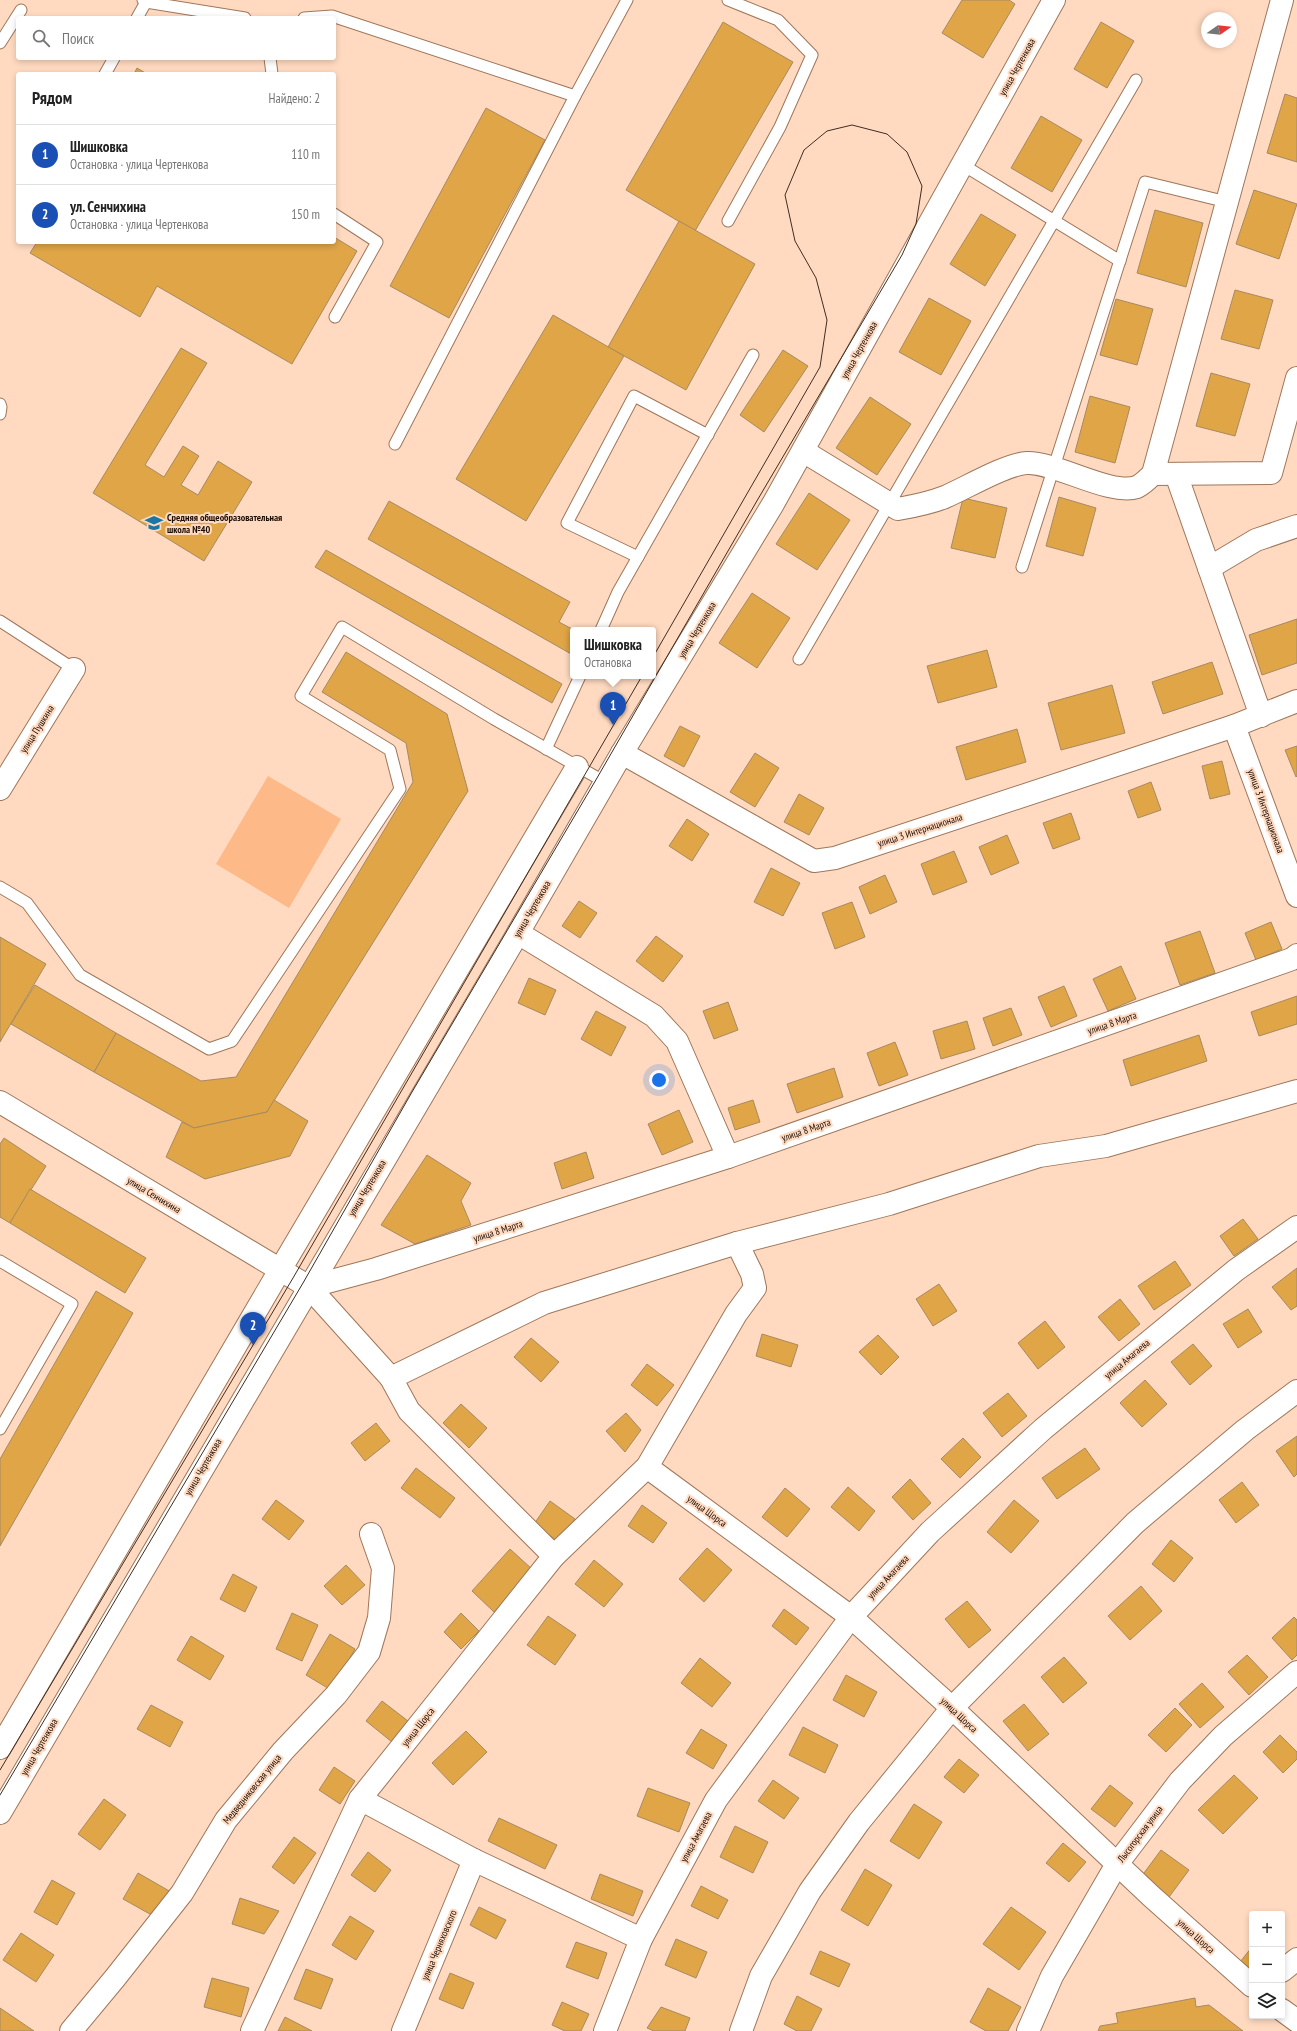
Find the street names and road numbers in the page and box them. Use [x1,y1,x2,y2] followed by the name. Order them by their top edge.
[996,36,1038,98] street label: улица Чертенкова
[838,319,880,381] street label: улица Чертенкова
[675,599,719,661] street label: улица Чертенкова
[17,703,57,755] street label: улица Пушкина
[1245,767,1287,855] street label: улица 3 Интернационала
[876,810,964,850] street label: улица 3 Интернационала
[510,878,554,940] street label: улица Чертенкова
[1086,1009,1138,1037] street label: улица 8 Марта
[780,1116,832,1144] street label: улица 8 Марта
[345,1157,389,1219] street label: улица Чертенкова
[125,1174,183,1216] street label: улица Сенчихина
[472,1217,524,1245] street label: улица 8 Марта
[1102,1336,1152,1382] street label: улица Амагаева
[181,1436,225,1498] street label: улица Чертенкова
[685,1492,729,1530] street label: улица Щорса
[864,1552,912,1602] street label: улица Амагаева
[938,1695,980,1735] street label: улица Щорса
[399,1705,437,1749] street label: улица Щорса
[17,1716,61,1778] street label: улица Чертенкова
[220,1752,284,1826] street label: Медведниковская улица
[1114,1803,1166,1866] street label: Лысогорская улица
[677,1809,715,1865] street label: улица Амагаева
[418,1908,460,1982] street label: улица Черняховского
[1175,1916,1217,1956] street label: улица Щорса

